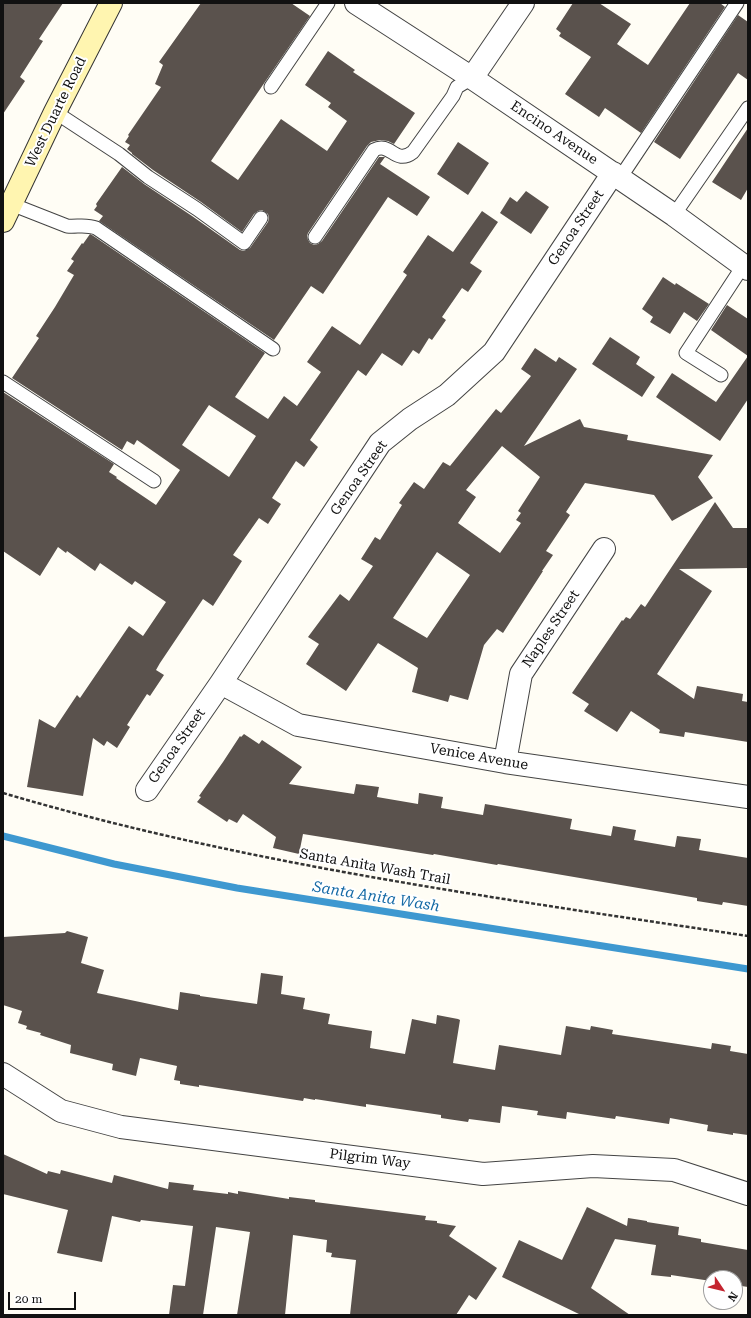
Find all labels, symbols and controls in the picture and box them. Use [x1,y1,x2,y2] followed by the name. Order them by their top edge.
[22,54,90,170] street label: West Duarte Road
[507,98,601,168] street label: Encino Avenue
[545,187,607,269] street label: Genoa Street
[327,437,391,519] street label: Genoa Street
[519,587,583,671] street label: Naples Street
[145,705,209,787] street label: Genoa Street
[429,740,529,774] street label: Venice Avenue
[298,845,452,889] street label: Santa Anita Wash Trail
[311,878,441,916] water label: Santa Anita Wash
[329,1146,411,1172] street label: Pilgrim Way
[703,1270,743,1310] north arrow
[10,1284,78,1310] scale bar
[725,1289,740,1304] text: N
[15,1292,42,1306] text: 20 m

